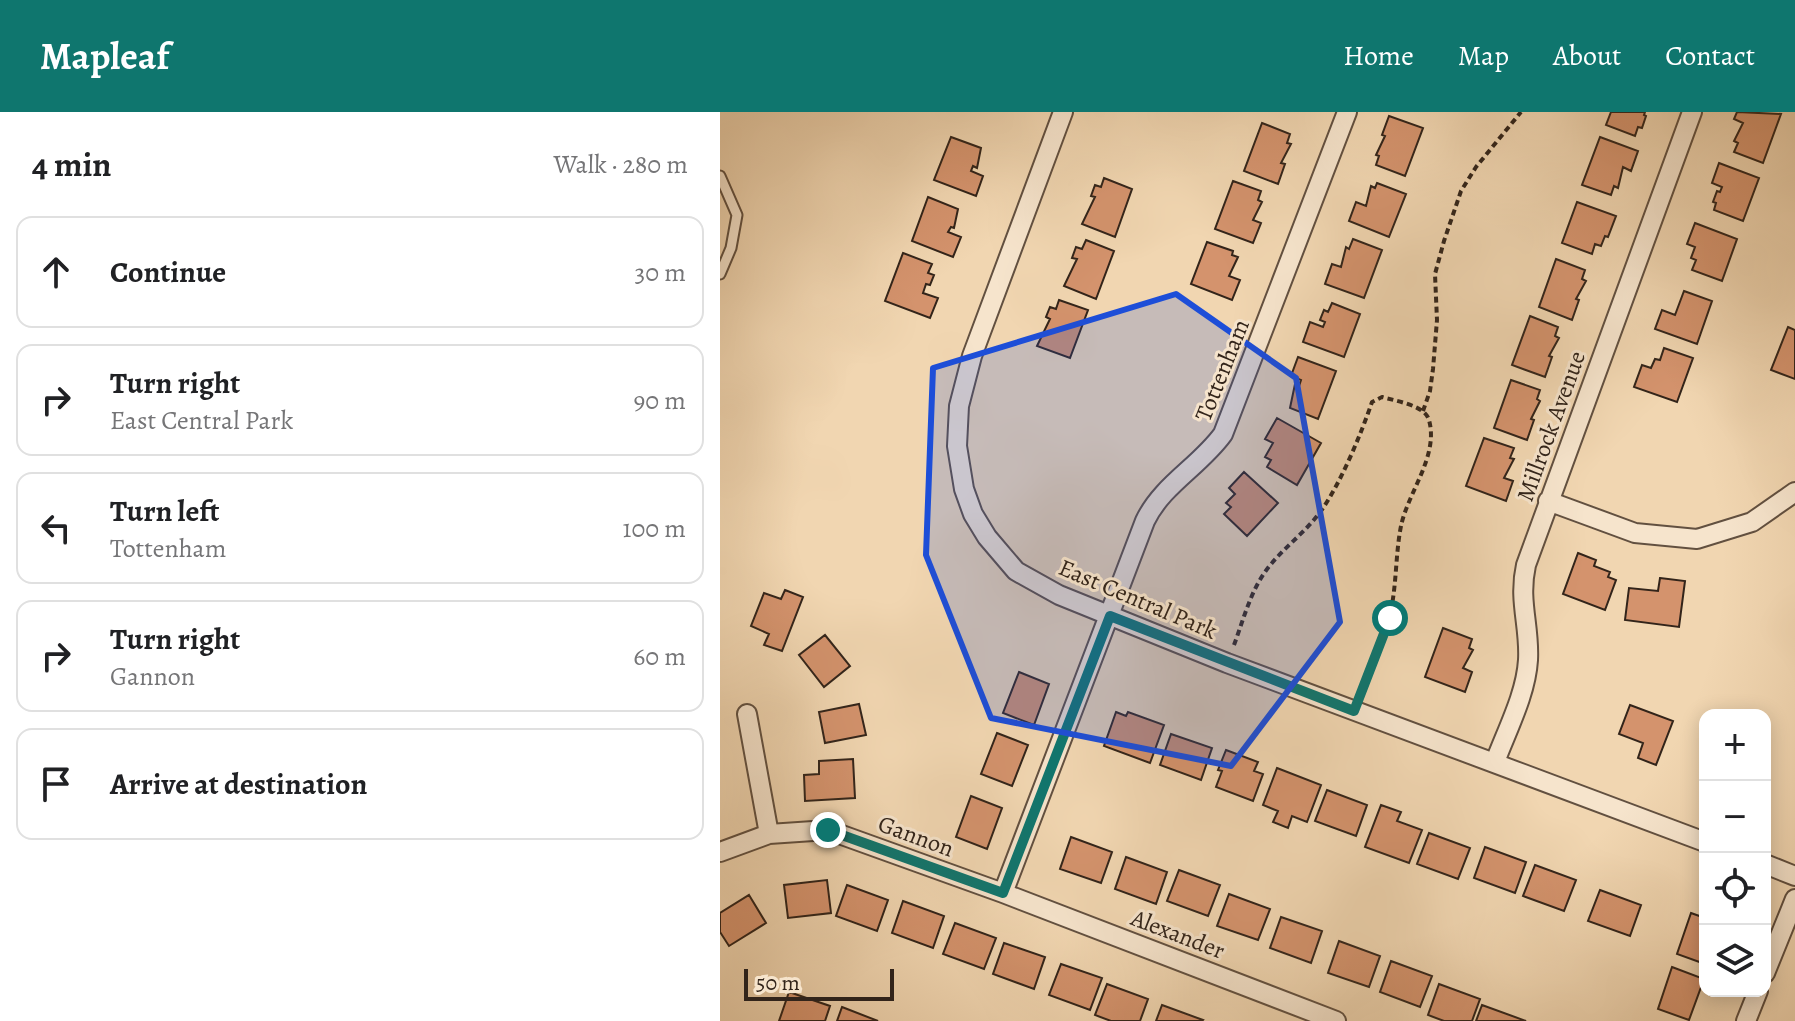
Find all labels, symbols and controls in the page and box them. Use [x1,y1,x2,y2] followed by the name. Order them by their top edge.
[40,30,169,82] text: Mapleaf
[1343,37,1414,75] text: Home
[1458,37,1509,75] text: Map
[1553,37,1621,75] text: About
[1665,37,1755,75] text: Contact
[32,141,111,188] text: 4 min
[553,147,688,182] text: Walk · 280 m
[34,250,78,294] icon: ahead
[110,252,226,292] text: Continue
[635,255,686,290] text: 30 m
[1187,314,1257,426] street label: Tottenham
[1509,346,1593,506] street label: Millrock Avenue
[110,363,240,403] text: Turn right
[34,378,78,422] icon: right
[634,383,686,418] text: 90 m
[110,403,293,438] text: East Central Park
[110,491,219,531] text: Turn left
[34,506,78,550] icon: left
[623,511,686,546] text: 100 m
[110,531,226,566] text: Tottenham
[1054,551,1222,647] street label: East Central Park
[1372,600,1408,636] route start
[110,619,240,659] text: Turn right
[34,634,78,678] icon: right
[633,639,686,674] text: 60 m
[110,659,195,694] text: Gannon
[1699,709,1771,997] map controls
[1699,709,1771,781] button: +
[34,762,78,806] icon: arrive
[110,764,367,804] text: Arrive at destination
[1699,781,1771,853] button: −
[874,808,958,864] street label: Gannon
[810,812,846,848] route end
[1699,853,1771,925] button: locate
[1126,901,1229,966] street label: Alexander
[1699,925,1771,997] button: layers
[744,965,894,1001] scale bar
[756,968,800,998] text: 50 m

